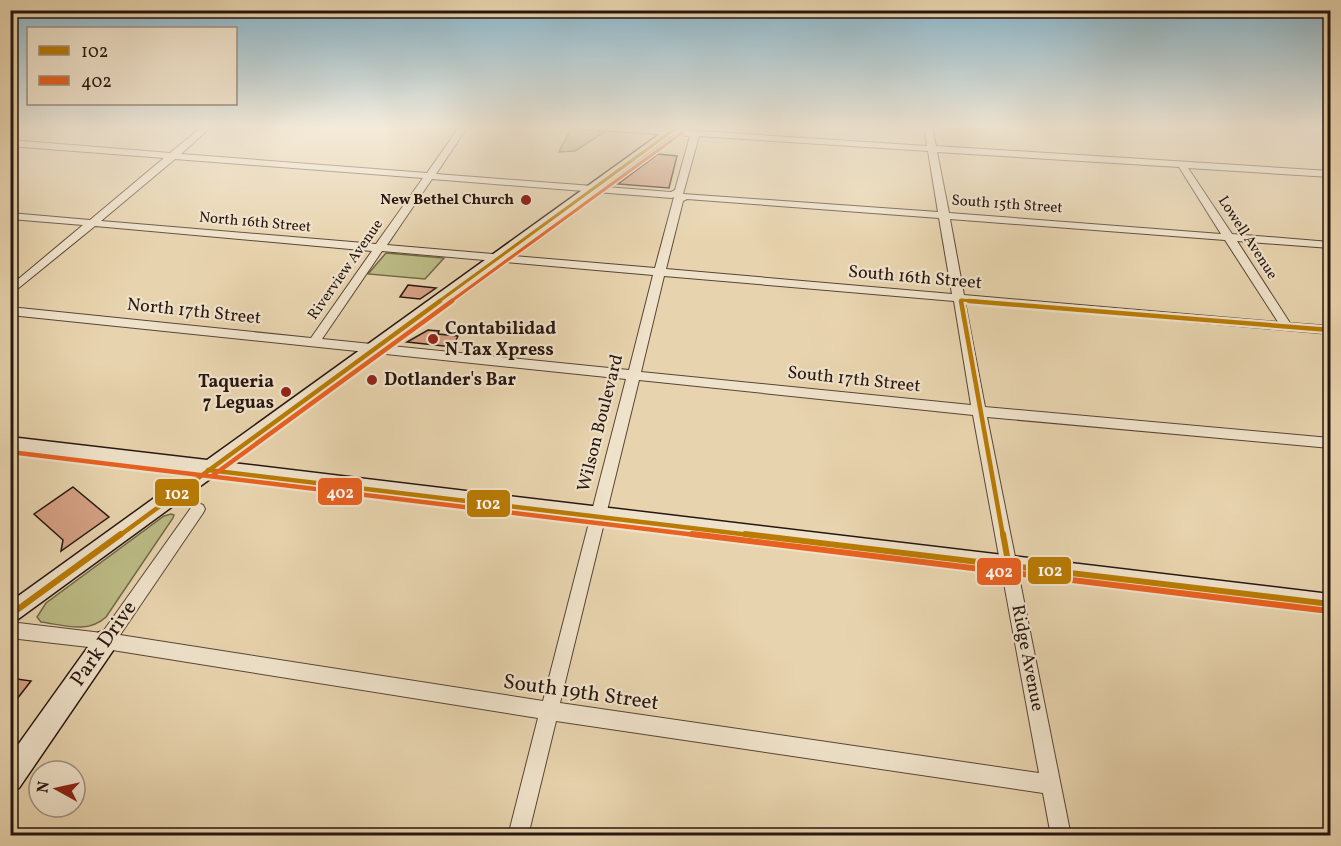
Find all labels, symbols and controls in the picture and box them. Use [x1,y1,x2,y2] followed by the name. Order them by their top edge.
[27,27,237,105] legend
[81,40,108,65] text: 102
[81,70,112,95] text: 402
[380,190,514,211] place label: New Bethel Church
[951,191,1063,219] street label: South 15th Street
[1212,192,1282,284] street label: Lowell Avenue
[519,193,533,207] marker: New Bethel Church
[198,208,312,238] street label: North 16th Street
[303,215,389,325] street label: Riverview Avenue
[847,260,983,296] street label: South 16th Street
[126,293,262,331] street label: North 17th Street
[445,317,556,363] place label: Contabilidad N Tax Xpress
[426,332,440,346] marker: Contabilidad N Tax Xpress
[572,352,630,494] street label: Wilson Boulevard
[786,361,922,399] street label: South 17th Street
[384,368,516,393] place label: Dotlander's Bar
[198,370,274,416] place label: Taqueria 7 Leguas
[365,373,379,387] marker: Dotlander's Bar
[279,385,293,399] marker: Taqueria 7 Leguas
[317,477,363,506] line badge: 402
[154,478,200,507] line badge: 102
[326,483,354,505] text: 402
[165,484,189,506] text: 102
[466,489,511,518] line badge: 102
[476,494,500,516] text: 102
[1027,556,1072,585] line badge: 102
[976,557,1022,586] line badge: 402
[1038,561,1062,583] text: 102
[985,562,1013,584] text: 402
[64,595,144,693] street label: Park Drive
[1004,603,1050,713] street label: Ridge Avenue
[501,668,661,718] street label: South 19th Street
[27,759,87,819] north arrow
[32,780,56,794] text: N

